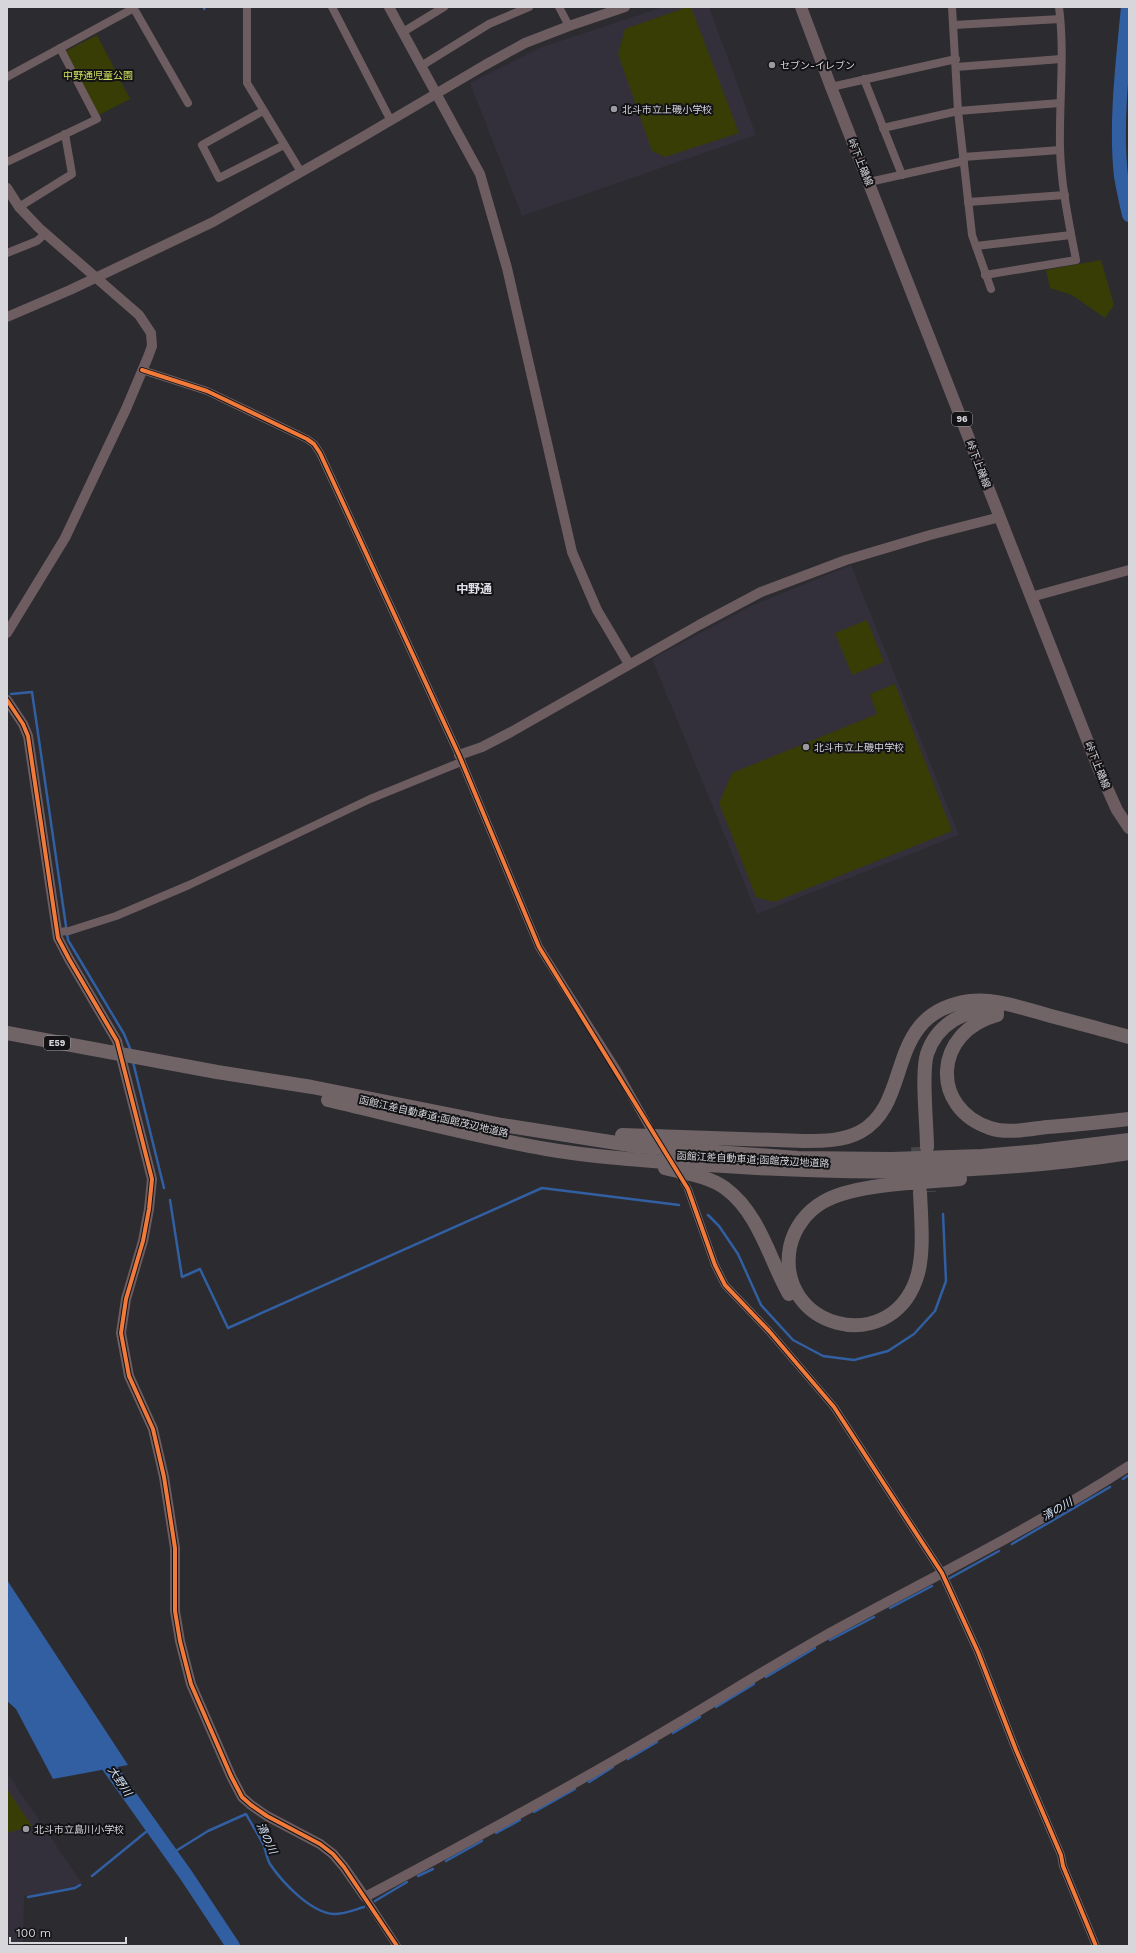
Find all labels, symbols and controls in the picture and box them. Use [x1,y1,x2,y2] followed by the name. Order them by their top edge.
[767,60,777,70] marker: セブン-イレブン
[780,60,855,71] place label: セブン-イレブン
[63,70,133,81] park label: 中野通児童公園
[609,104,619,114] marker: 北斗市立上磯小学校
[622,104,712,115] place label: 北斗市立上磯小学校
[846,137,875,187] street label: 峠下上磯線
[952,412,972,426] road number: 96
[964,439,993,489] street label: 峠下上磯線
[456,582,492,596] district label: 中野通
[1083,740,1112,790] street label: 峠下上磯線
[801,742,811,752] marker: 北斗市立上磯中学校
[814,742,904,753] place label: 北斗市立上磯中学校
[44,1036,70,1050] road number: E59
[358,1094,510,1139] street label: 函館江差自動車道;函館茂辺地道路
[676,1150,830,1169] street label: 函館江差自動車道;函館茂辺地道路
[1040,1495,1076,1523] water label: 清の川
[105,1764,135,1799] water label: 大野川
[254,1821,280,1857] water label: 清の川
[21,1824,31,1834] marker: 北斗市立島川小学校
[34,1824,124,1835] place label: 北斗市立島川小学校
[10,1919,126,1945] scale bar
[16,1926,51,1940] text: 100 m

